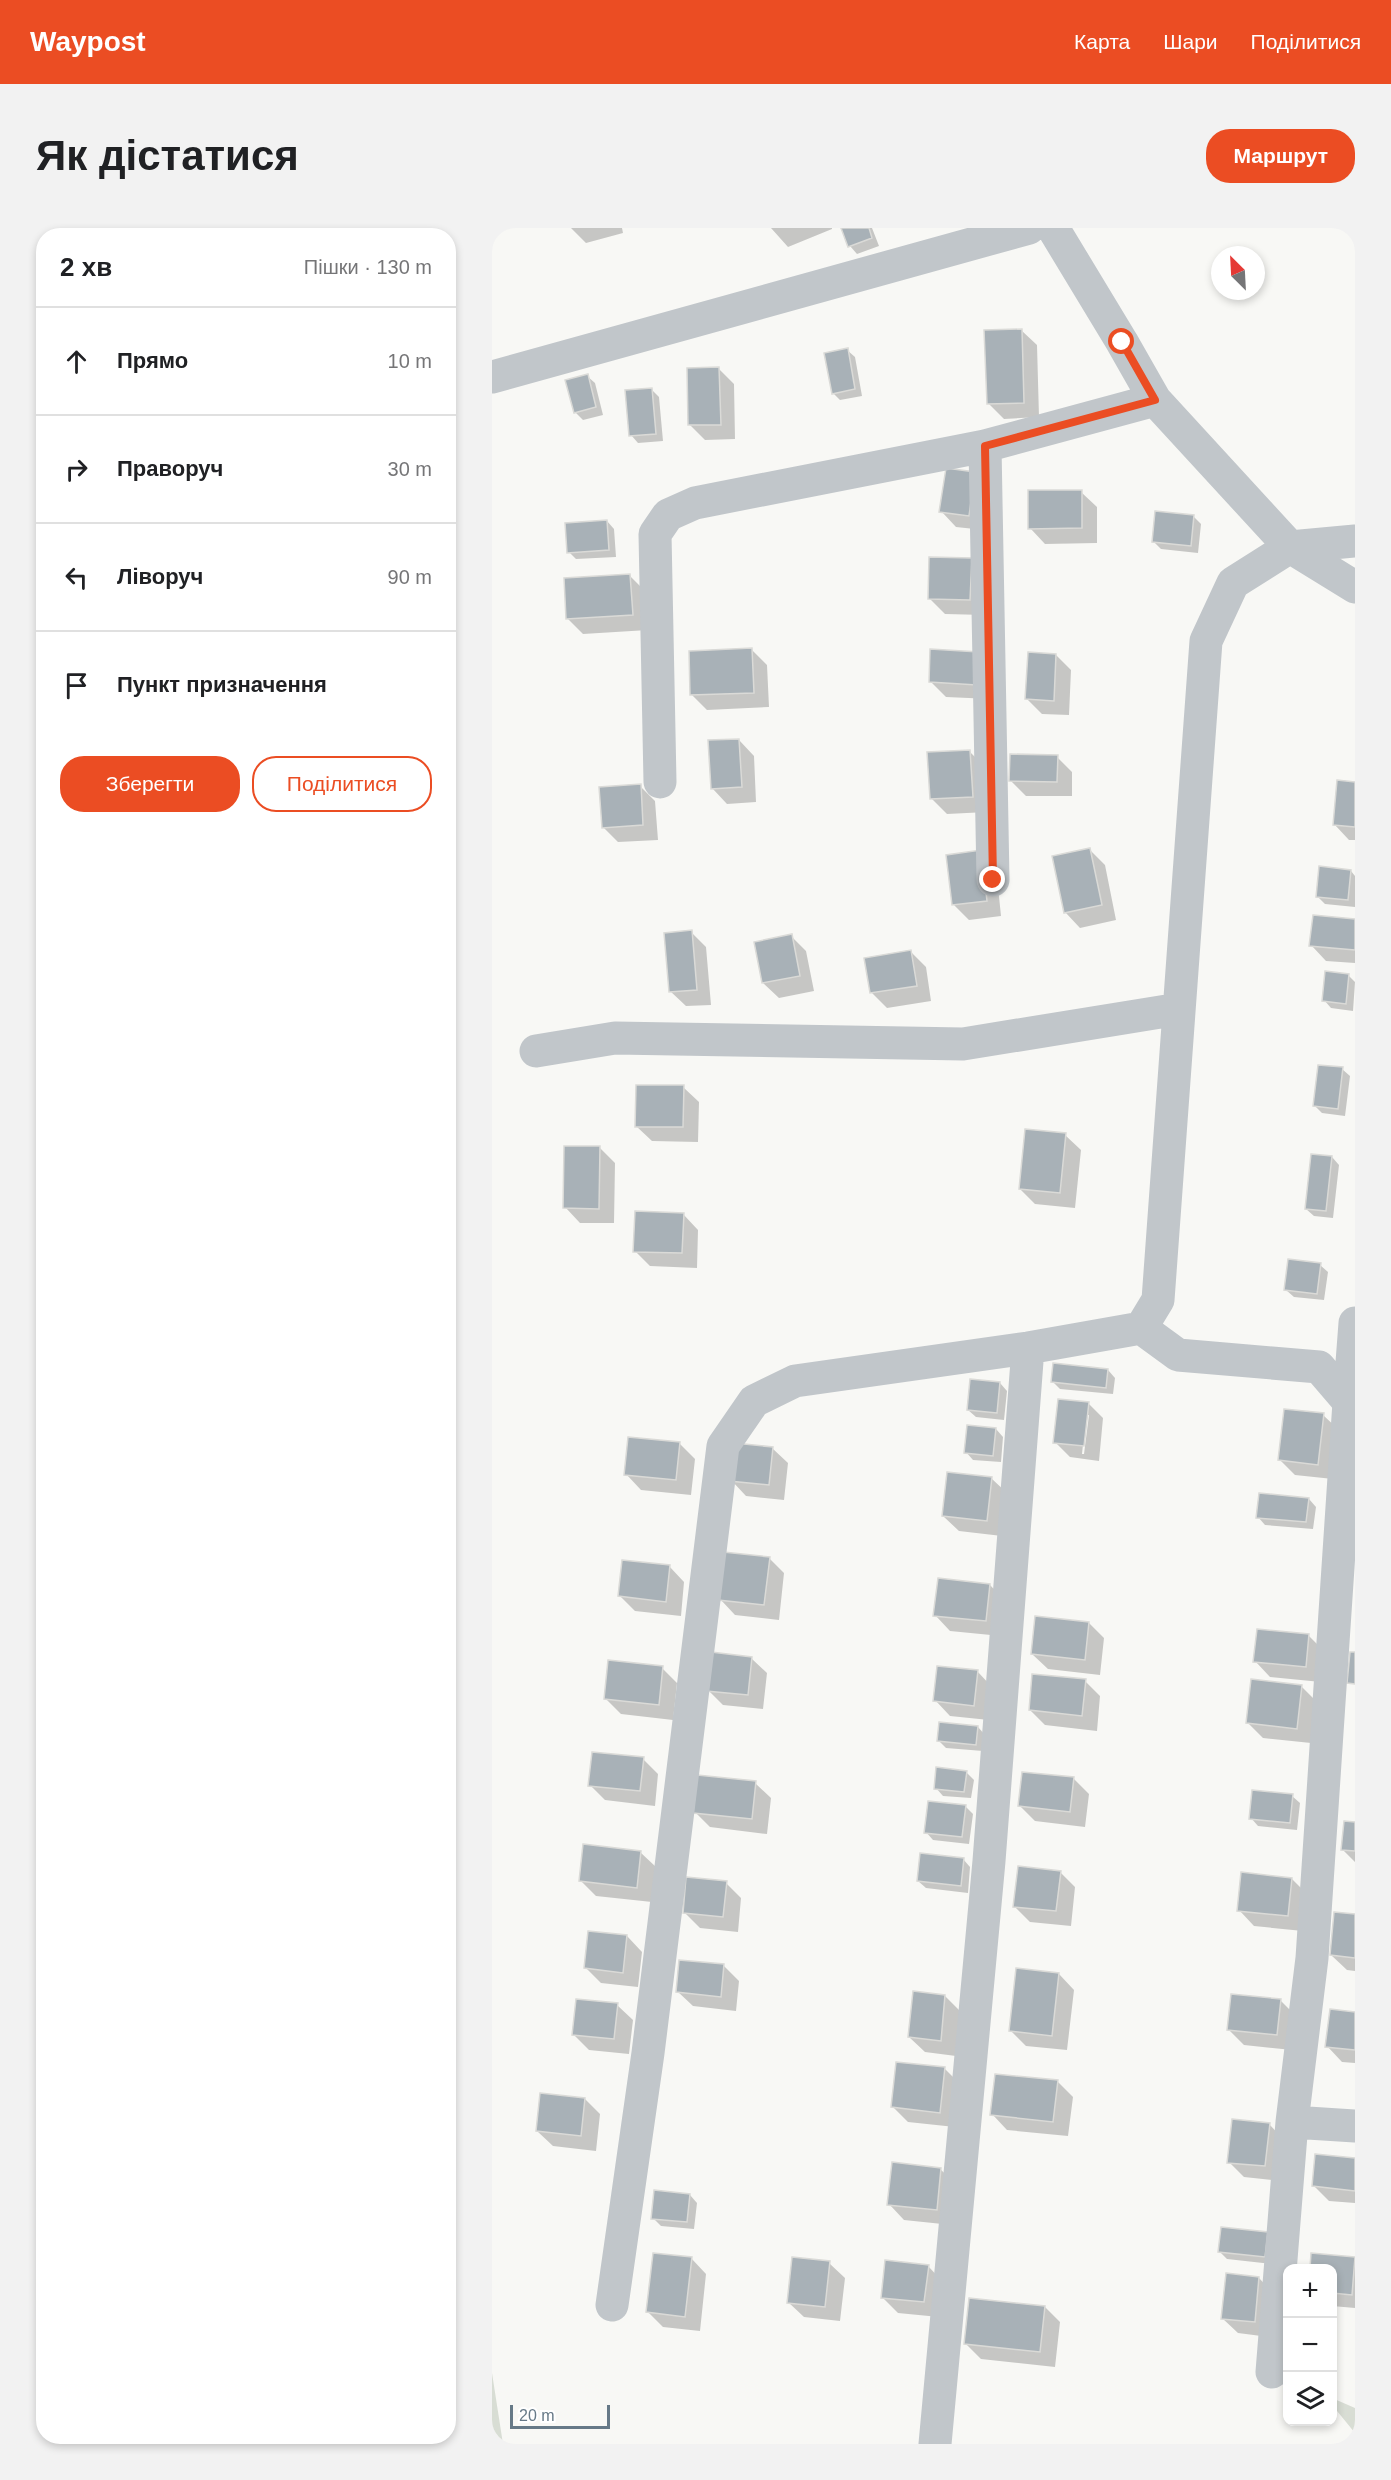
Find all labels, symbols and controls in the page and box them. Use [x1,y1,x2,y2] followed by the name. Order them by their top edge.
[30,26,146,57] text: Waypost
[1074,30,1130,53] text: Карта
[1163,30,1218,53] text: Шари
[1251,30,1361,53] text: Поділитися
[1206,129,1355,183] button: Маршрут
[36,132,299,179] text: Як дістатися
[1211,246,1265,300] north arrow
[60,252,112,282] text: 2 хв
[304,256,432,278] text: Пішки · 130 m
[1108,328,1134,354] route start
[60,345,93,378] icon: ahead
[117,348,188,373] text: Прямо
[388,350,432,372] text: 10 m
[60,453,93,486] icon: right
[117,456,223,481] text: Праворуч
[388,458,432,480] text: 30 m
[60,561,93,594] icon: left
[117,564,203,589] text: Ліворуч
[388,566,432,588] text: 90 m
[60,669,93,702] icon: arrive
[117,672,327,697] text: Пункт призначення
[60,756,240,812] button: Зберегти
[252,756,432,812] button: Поділитися
[979,866,1005,892] route end
[1283,2264,1337,2426] map controls
[1283,2264,1337,2318] button: +
[1283,2318,1337,2372] button: −
[1283,2372,1337,2426] button: layers
[510,2402,610,2430] scale bar
[519,2407,555,2424] text: 20 m

